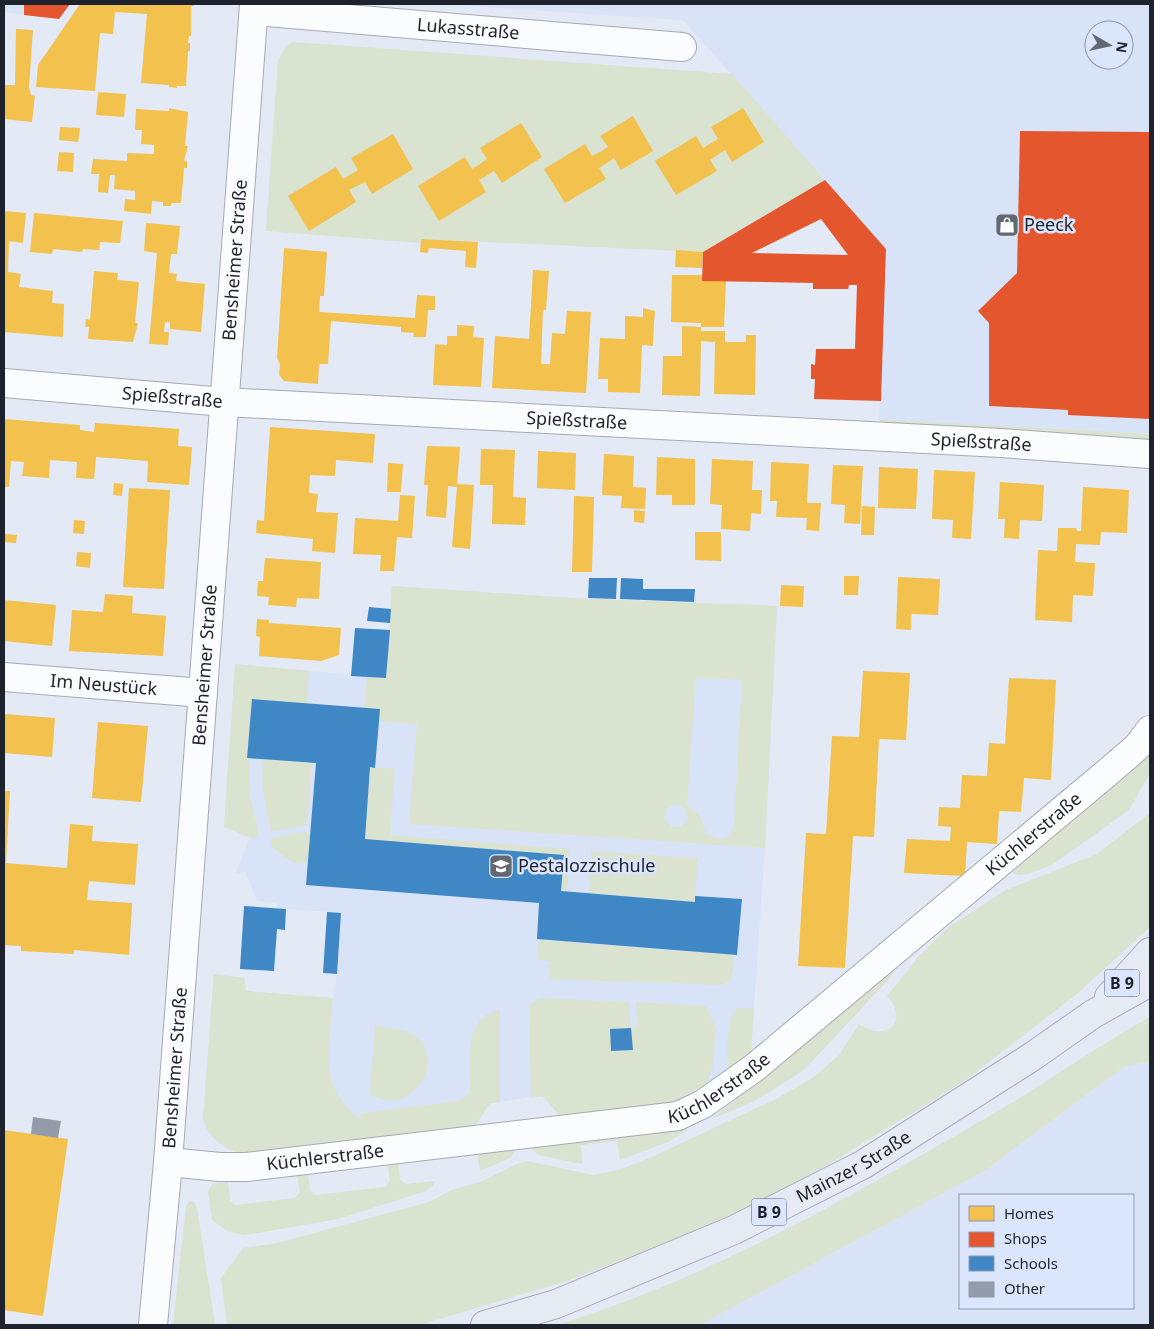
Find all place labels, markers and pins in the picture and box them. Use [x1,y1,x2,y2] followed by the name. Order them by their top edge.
[994,212,1020,238] shop icon: Peeck
[1024,212,1074,236] place label: Peeck
[488,853,514,879] school or university icon: Pestalozzischule
[518,853,655,877] place label: Pestalozzischule

